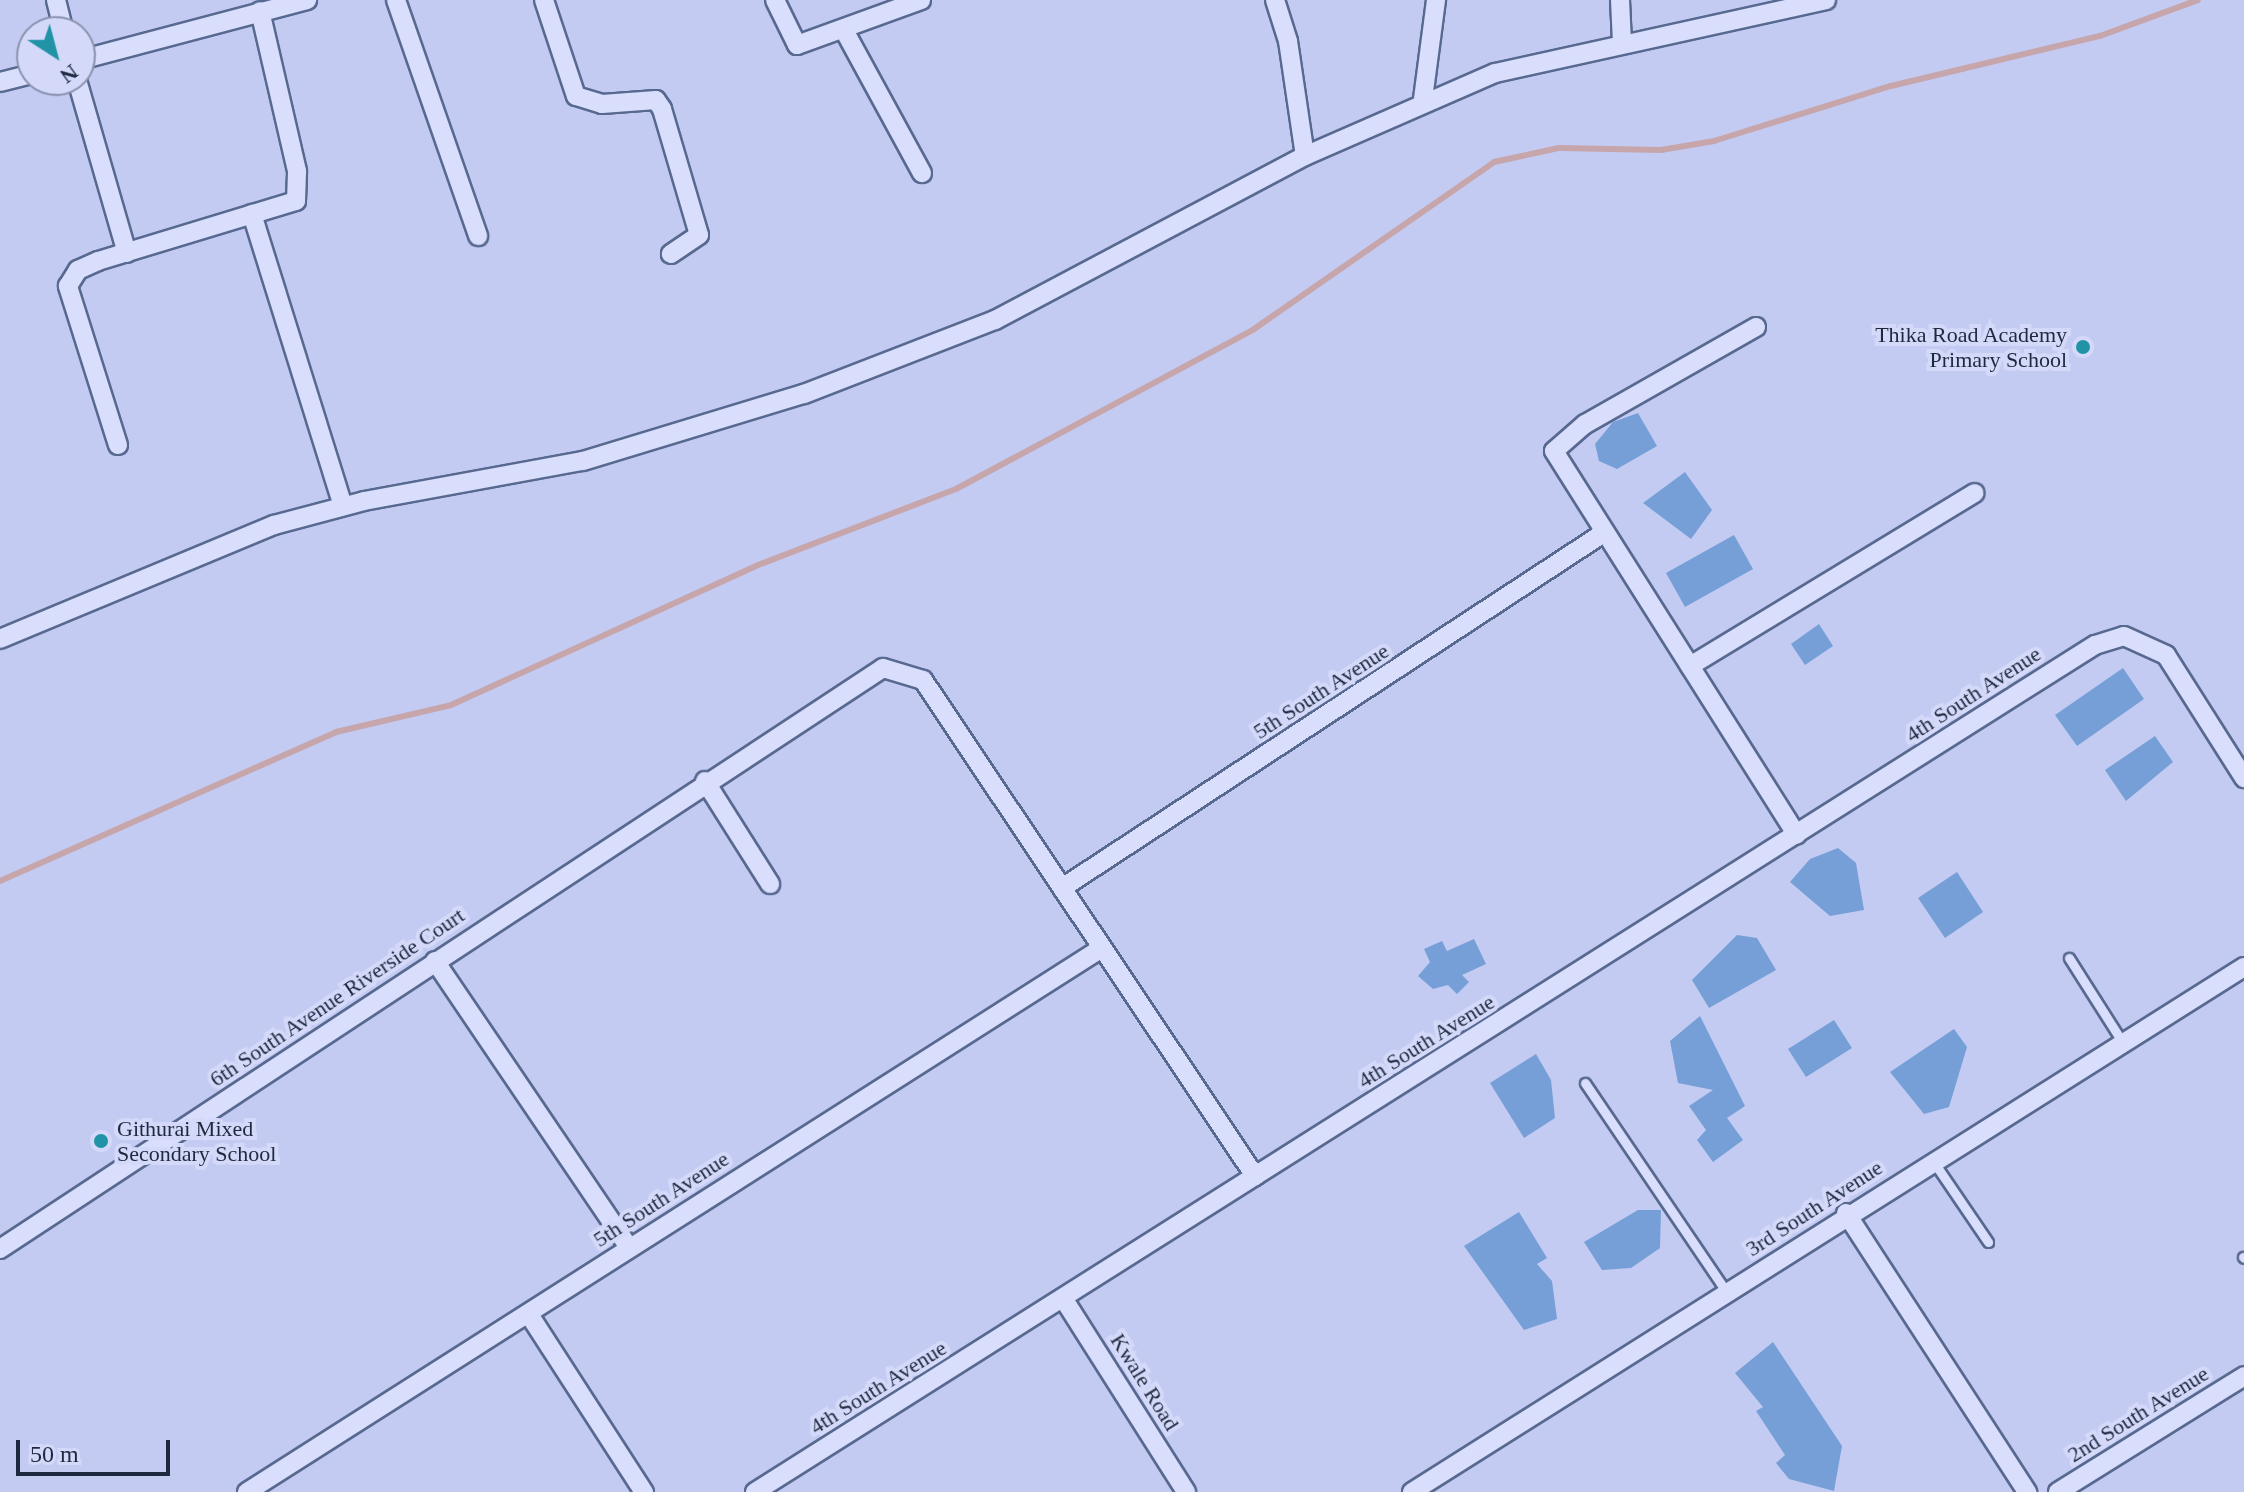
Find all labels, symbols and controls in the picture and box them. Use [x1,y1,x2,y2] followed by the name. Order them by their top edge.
[16,16,96,96] north arrow
[55,59,83,89] text: N
[1874,321,2067,372] place label: Thika Road Academy Primary School
[2074,338,2092,356] marker: Thika Road Academy Primary School
[1248,637,1394,745] street label: 5th South Avenue
[1900,640,2046,748] street label: 4th South Avenue
[204,901,470,1093] street label: 6th South Avenue Riverside Court
[1352,988,1500,1094] street label: 4th South Avenue
[117,1115,276,1166] place label: Githurai Mixed Secondary School
[92,1132,110,1150] marker: Githurai Mixed Secondary School
[588,1145,734,1253] street label: 5th South Avenue
[1740,1154,1888,1262] street label: 3rd South Avenue
[1105,1329,1185,1435] street label: Kwale Road
[804,1334,952,1440] street label: 4th South Avenue
[2062,1360,2214,1468] street label: 2nd South Avenue
[20,1424,174,1474] scale bar
[30,1441,79,1467] text: 50 m

